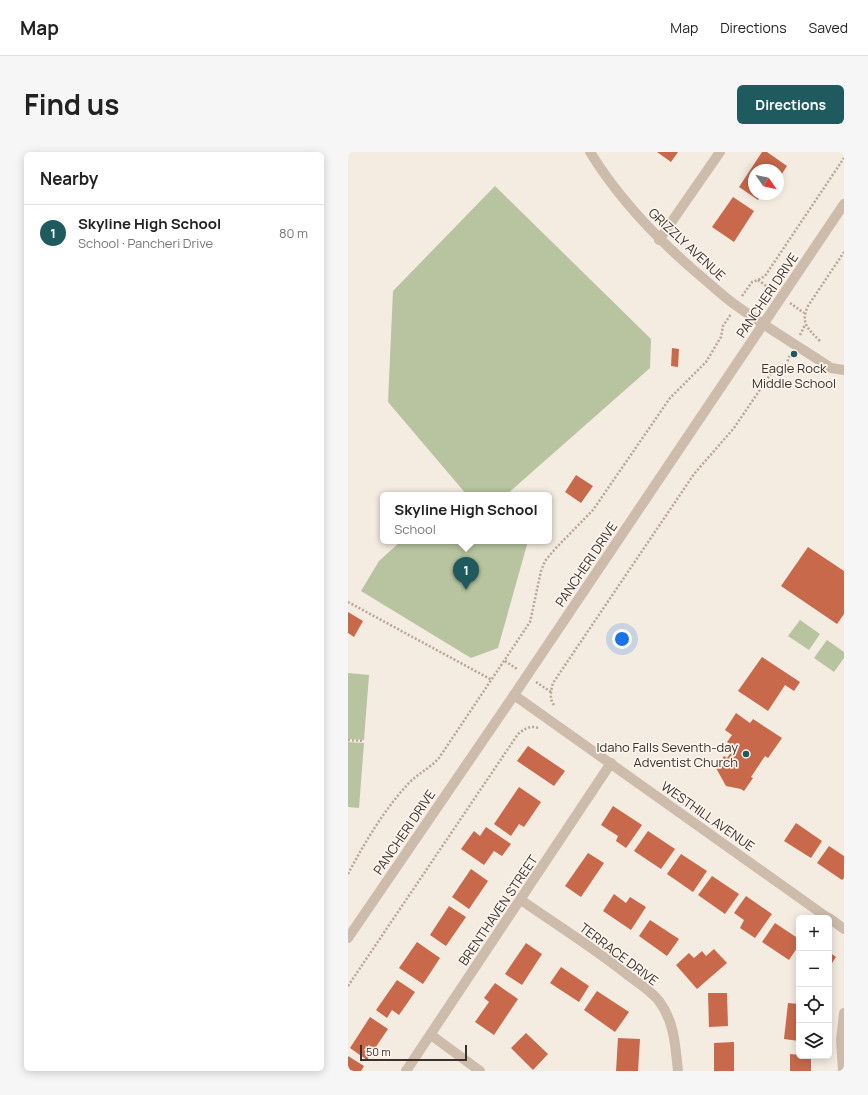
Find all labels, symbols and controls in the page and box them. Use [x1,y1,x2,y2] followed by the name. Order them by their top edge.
[20,15,59,41] text: Map
[670,18,698,37] text: Map
[720,18,787,37] text: Directions
[809,18,848,37] text: Saved
[24,85,119,123] text: Find us
[737,85,844,124] button: Directions
[748,164,784,200] north arrow
[40,167,98,190] text: Nearby
[645,204,729,284] street label: GRIZZLY AVENUE
[78,213,221,234] text: Skyline High School
[50,224,56,242] text: 1
[279,224,308,242] text: 80 m
[78,234,213,252] text: School · Pancheri Drive
[732,249,802,341] street label: PANCHERI DRIVE
[789,349,799,359] marker: Eagle Rock Middle School
[752,359,836,392] place label: Eagle Rock Middle School
[380,492,552,544] popup
[394,499,538,520] text: Skyline High School
[551,518,621,610] street label: PANCHERI DRIVE
[394,520,436,538] text: School
[453,557,479,590] pin: 1
[612,629,632,649] your location
[596,738,738,771] place label: Idaho Falls Seventh-day Adventist Church
[741,749,751,759] marker: Idaho Falls Seventh-day Adventist Church
[658,777,758,855] street label: WESTHILL AVENUE
[369,786,439,878] street label: PANCHERI DRIVE
[454,851,542,969] street label: BRENTHAVEN STREET
[796,915,832,1059] map controls
[796,915,832,951] button: +
[576,919,662,989] street label: TERRACE DRIVE
[796,951,832,987] button: −
[796,987,832,1023] button: locate
[796,1023,832,1059] button: layers
[360,1043,467,1062] scale bar
[366,1044,391,1059] text: 50 m

